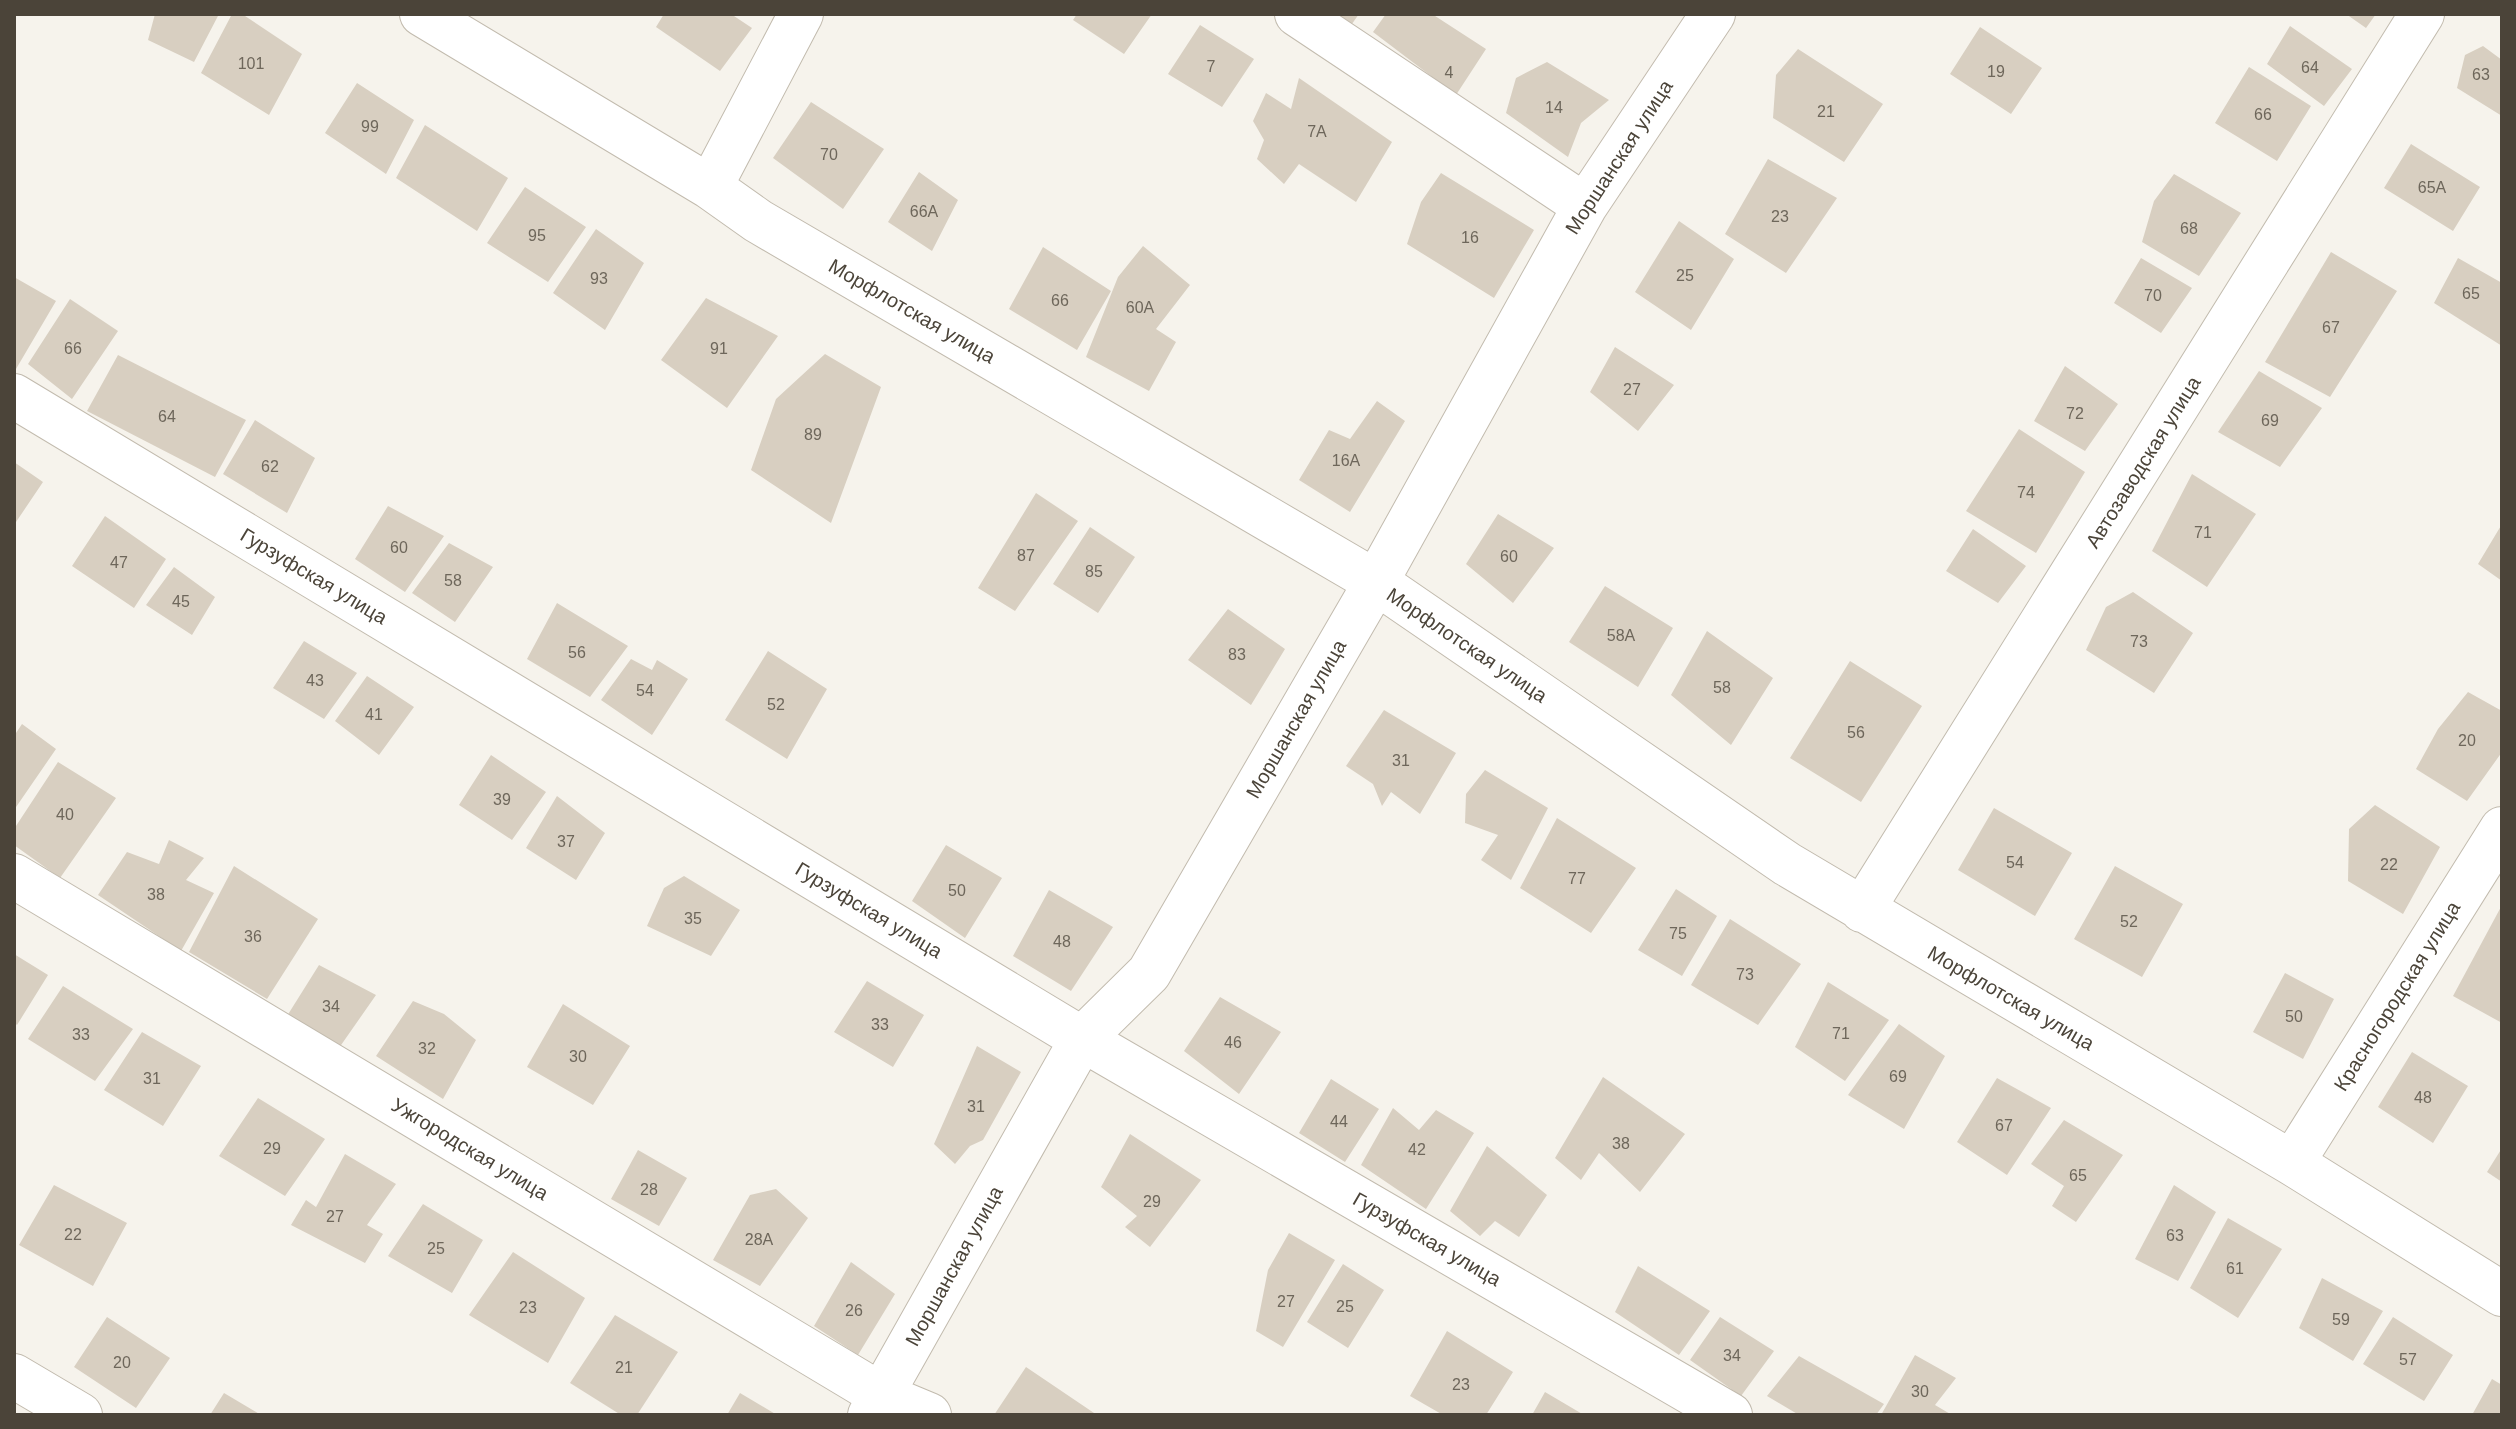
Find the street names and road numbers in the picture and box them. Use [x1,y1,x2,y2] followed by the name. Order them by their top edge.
[1561,75,1677,238] street label: Моршанская улица
[825,254,1000,368] street label: Морфлотская улица
[2081,371,2205,552] street label: Автозаводская улица
[237,524,392,629] street label: Гурзуфская улица
[1383,583,1552,707] street label: Морфлотская улица
[1242,635,1351,802] street label: Моршанская улица
[792,858,947,963] street label: Гурзуфская улица
[2330,896,2465,1095] street label: Красногородская улица
[1924,941,2099,1055] street label: Морфлотская улица
[388,1094,553,1205] street label: Ужгородская улица
[901,1182,1007,1350] street label: Моршанская улица
[1349,1188,1506,1291] street label: Гурзуфская улица

